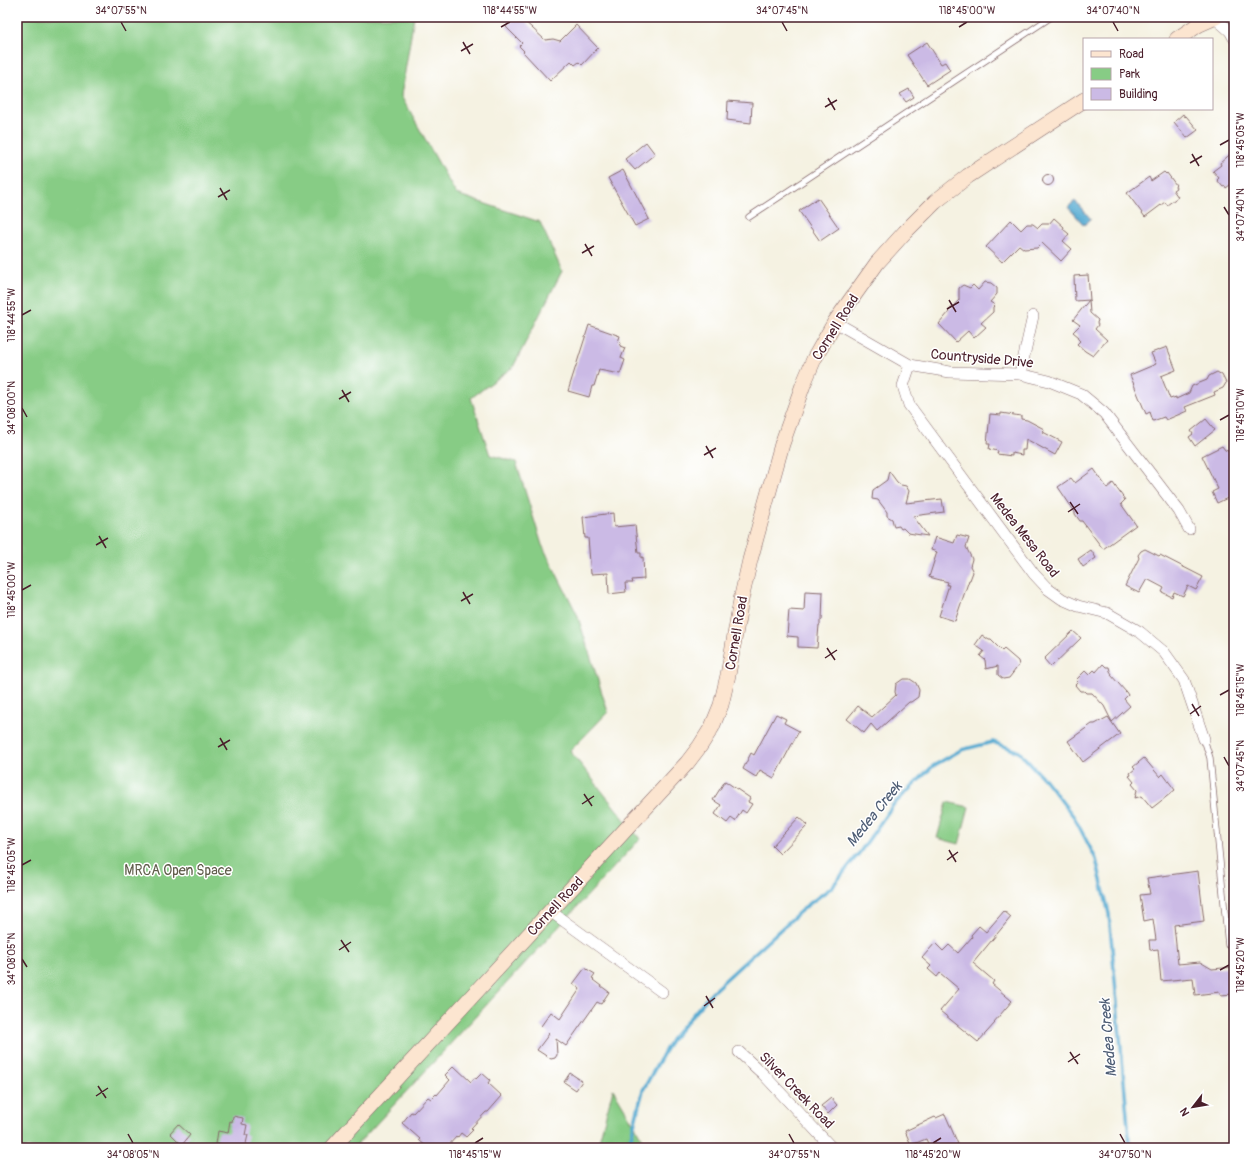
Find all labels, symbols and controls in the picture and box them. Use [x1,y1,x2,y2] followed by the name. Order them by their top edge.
[95,5,147,17] text: 34°07'55"N
[483,5,538,17] text: 118°44'55"W
[756,5,808,17] text: 34°07'45"N
[939,5,996,17] text: 118°45'00"W
[1086,5,1140,17] text: 34°07'40"N
[1083,38,1213,110] legend
[1119,47,1144,62] text: Road
[1119,67,1140,82] text: Park
[1119,87,1158,102] text: Building
[1235,112,1247,168] text: 118°45'05"W
[1235,188,1247,242] text: 34°07'40"N
[6,287,18,342] text: 118°44'55"W
[808,291,862,363] street label: Cornell Road
[930,346,1034,371] street label: Countryside Drive
[6,381,18,435] text: 34°08'00"N
[1235,388,1247,442] text: 118°45'10"W
[986,490,1063,581] street label: Medea Mesa Road
[6,561,18,618] text: 118°45'00"W
[722,595,751,671] street label: Cornell Road
[1235,663,1247,716] text: 118°45'15"W
[1235,740,1247,792] text: 34°07'45"N
[842,776,908,851] water label: Medea Creek
[6,837,18,893] text: 118°45'05"W
[124,862,232,879] park label: MRCA Open Space
[524,873,587,939] street label: Cornell Road
[6,932,18,985] text: 34°08'05"N
[1235,937,1247,993] text: 118°45'20"W
[1095,996,1121,1078] water label: Medea Creek
[756,1048,838,1132] street label: Silver Creek Road
[1173,1087,1213,1127] north arrow
[1177,1105,1192,1118] text: N
[107,1149,160,1161] text: 34°08'05"N
[449,1149,502,1161] text: 118°45'15"W
[768,1149,820,1161] text: 34°07'55"N
[905,1149,961,1161] text: 118°45'20"W
[1099,1149,1152,1161] text: 34°07'50"N

